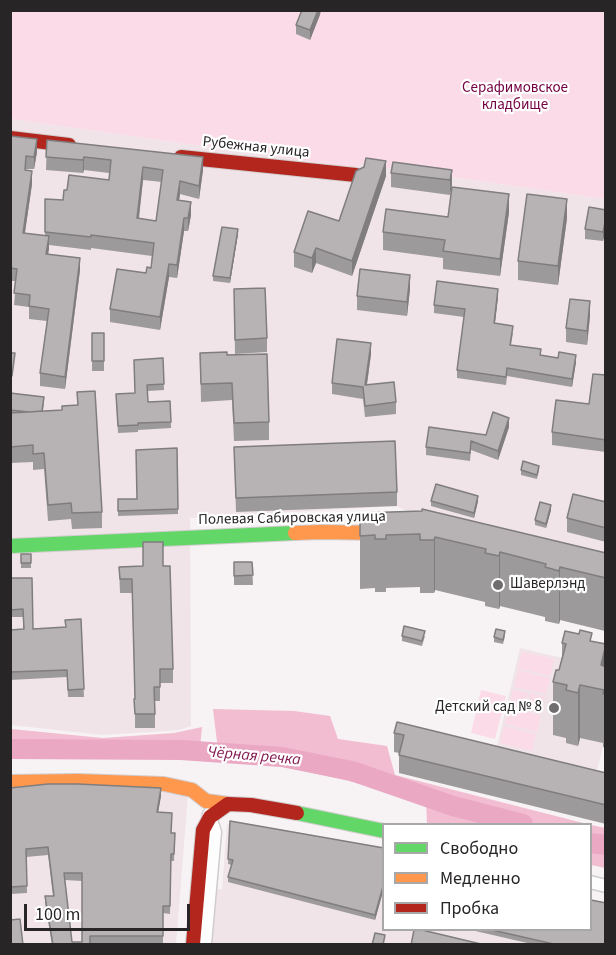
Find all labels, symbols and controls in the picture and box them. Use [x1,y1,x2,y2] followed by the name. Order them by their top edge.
[462,80,568,115] park label: Серафимовское кладбище
[202,133,310,163] street label: Рубежная улица
[198,508,386,530] street label: Полевая Сабировская улица
[510,576,585,594] place label: Шаверлэнд
[491,578,505,592] marker: Шаверлэнд
[435,699,542,717] place label: Детский сад № 8
[547,701,561,715] marker: Детский сад № 8
[207,743,301,771] water label: Чёрная речка
[382,823,592,931] legend
[440,836,518,861] text: Свободно
[440,866,520,891] text: Медленно
[27,892,194,930] scale bar
[440,896,499,921] text: Пробка
[35,902,80,927] text: 100 m

